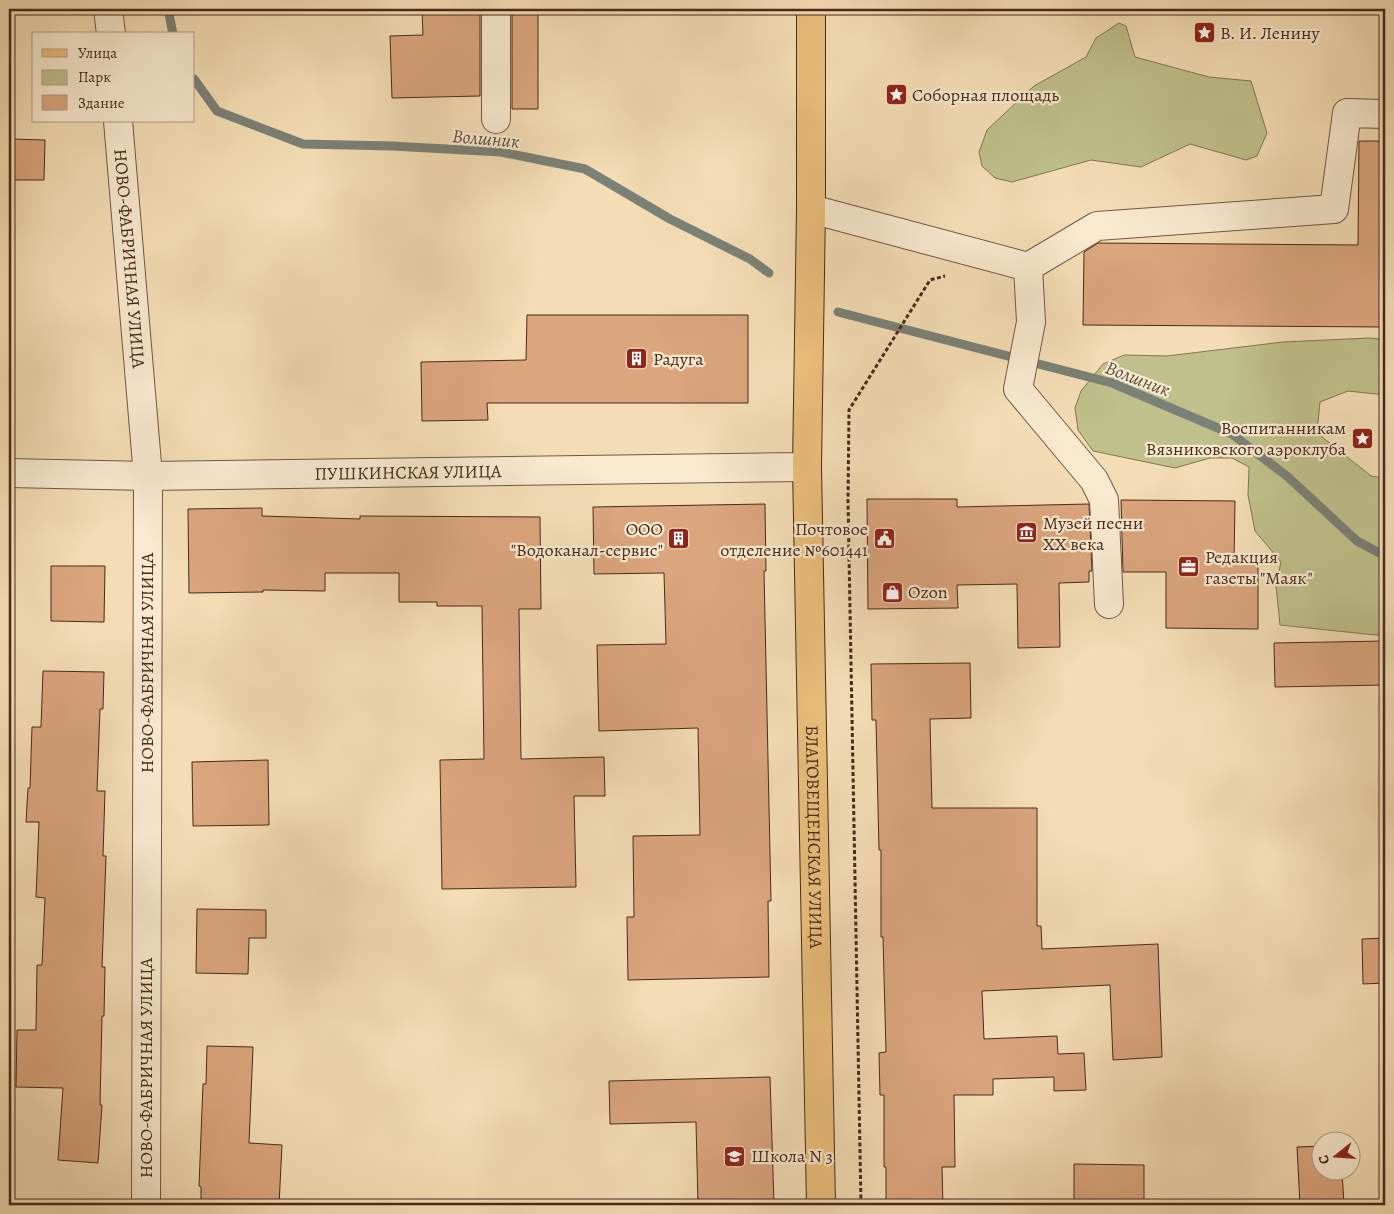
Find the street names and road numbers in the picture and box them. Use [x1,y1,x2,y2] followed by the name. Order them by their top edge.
[108,148,151,370] street label: НОВО-ФАБРИЧНАЯ УЛИЦА
[314,459,502,486] street label: ПУШКИНСКАЯ УЛИЦА
[135,552,159,773] street label: НОВО-ФАБРИЧНАЯ УЛИЦА
[800,725,828,949] street label: БЛАГОВЕЩЕНСКАЯ УЛИЦА
[134,957,158,1178] street label: НОВО-ФАБРИЧНАЯ УЛИЦА

